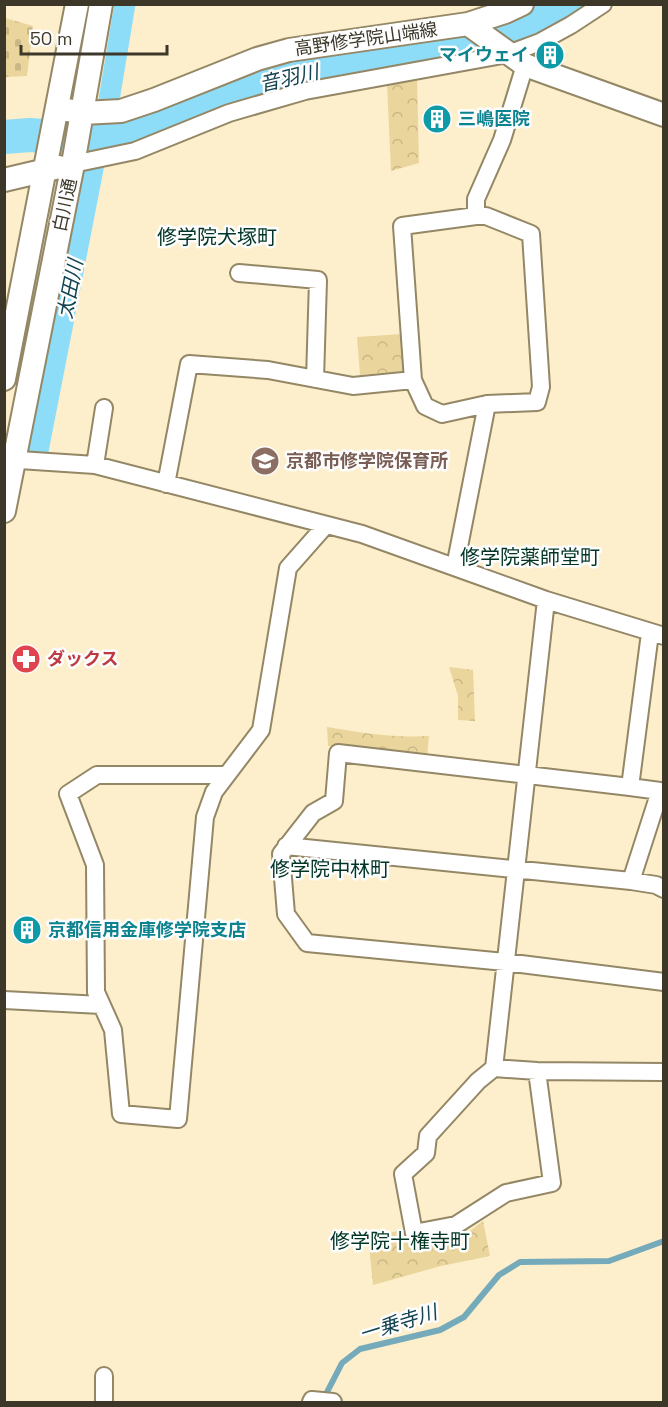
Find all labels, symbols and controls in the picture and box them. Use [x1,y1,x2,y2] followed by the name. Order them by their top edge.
[293,17,439,60] street label: 高野修学院山端線
[21,18,166,56] scale bar
[30,27,72,50] text: 50 m
[534,39,566,71] building icon: マイウェイ
[439,43,529,66] place label: マイウェイ
[257,58,323,97] water label: 音羽川
[421,103,453,135] building icon: 三嶋医院
[458,107,530,130] place label: 三嶋医院
[48,176,81,234] street label: 白川通
[157,224,277,250] district label: 修学院犬塚町
[52,255,89,321] water label: 太田川
[249,445,281,477] school or university icon: 京都市修学院保育所
[286,449,448,472] place label: 京都市修学院保育所
[460,544,600,570] district label: 修学院薬師堂町
[10,643,42,675] pharmacy icon: ダックス
[47,647,118,670] place label: ダックス
[270,856,390,882] district label: 修学院中林町
[11,914,43,946] building icon: 京都信用金庫修学院支店
[48,918,246,941] place label: 京都信用金庫修学院支店
[330,1228,470,1254] district label: 修学院十権寺町
[356,1298,442,1347] water label: 一乗寺川

